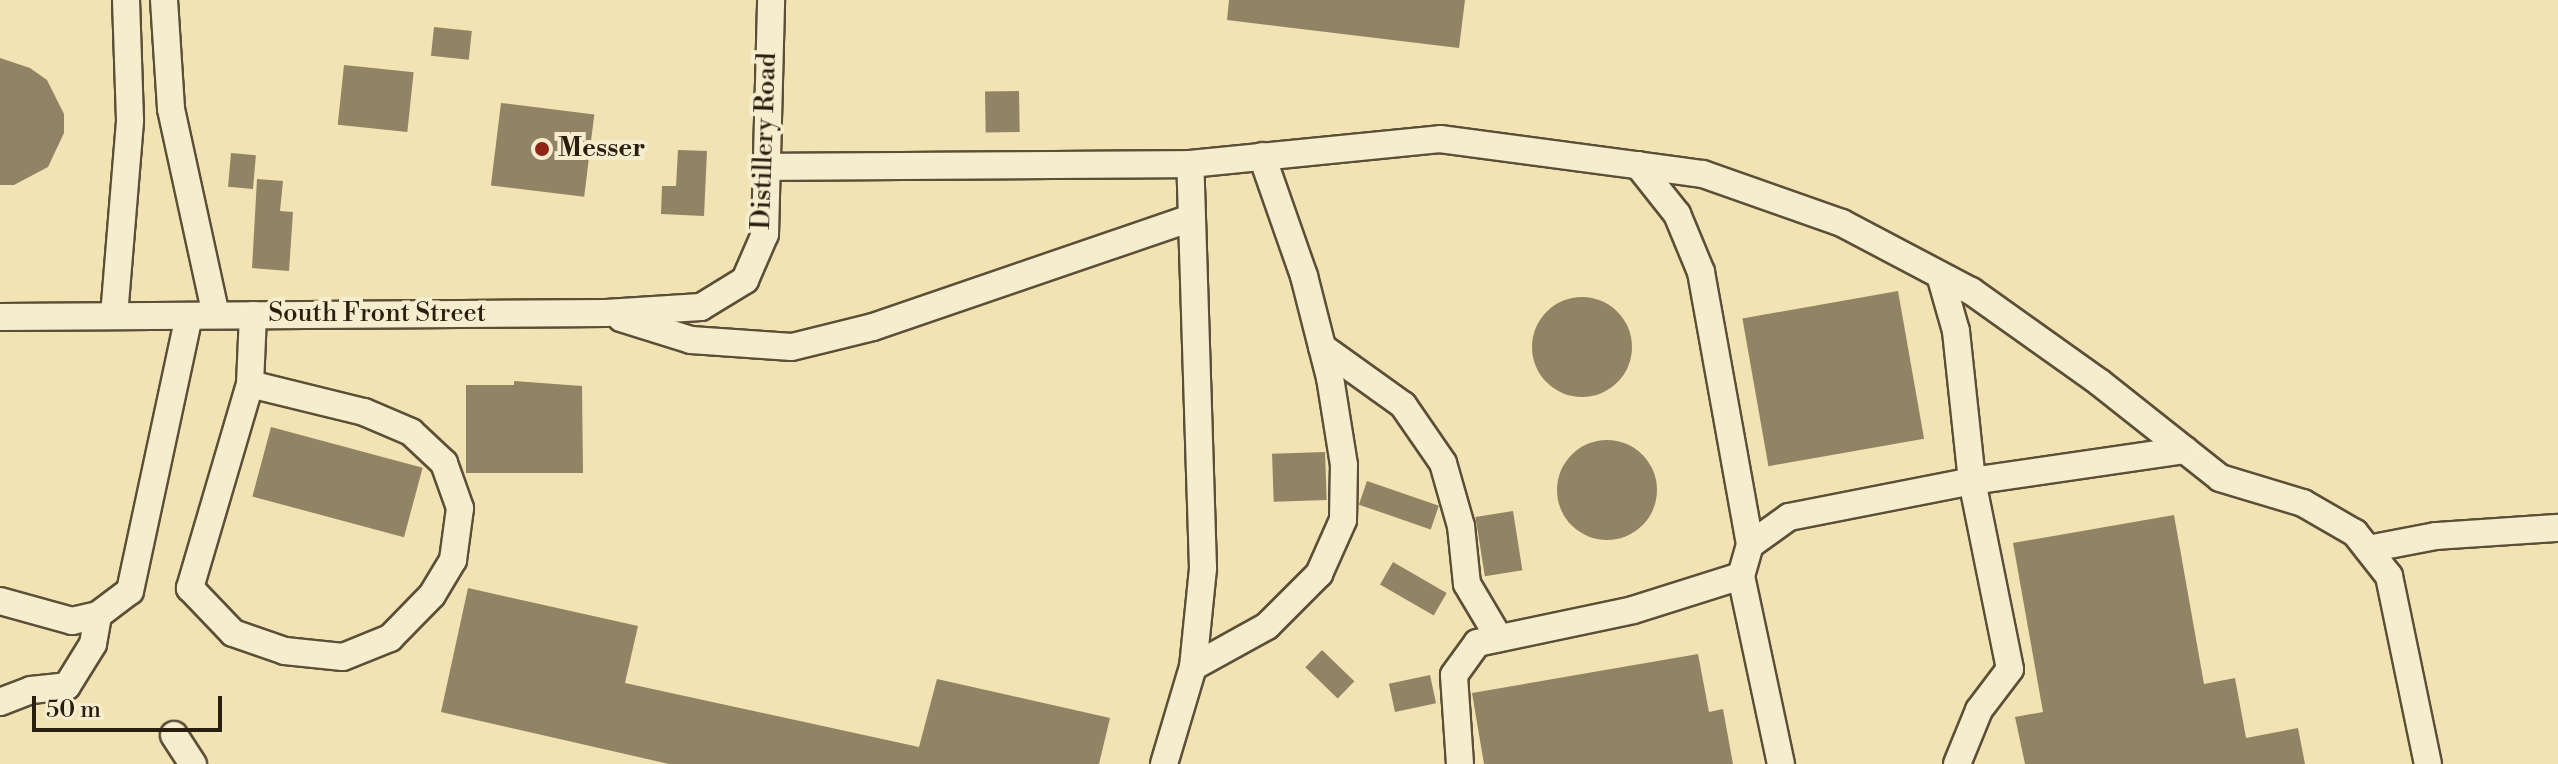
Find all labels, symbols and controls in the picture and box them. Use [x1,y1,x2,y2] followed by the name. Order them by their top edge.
[746,52,784,230] street label: Distillery Road
[558,133,645,165] place label: Messer
[533,140,551,158] marker: Messer
[268,298,486,330] street label: South Front Street
[36,680,226,730] scale bar
[46,695,101,725] text: 50 m

